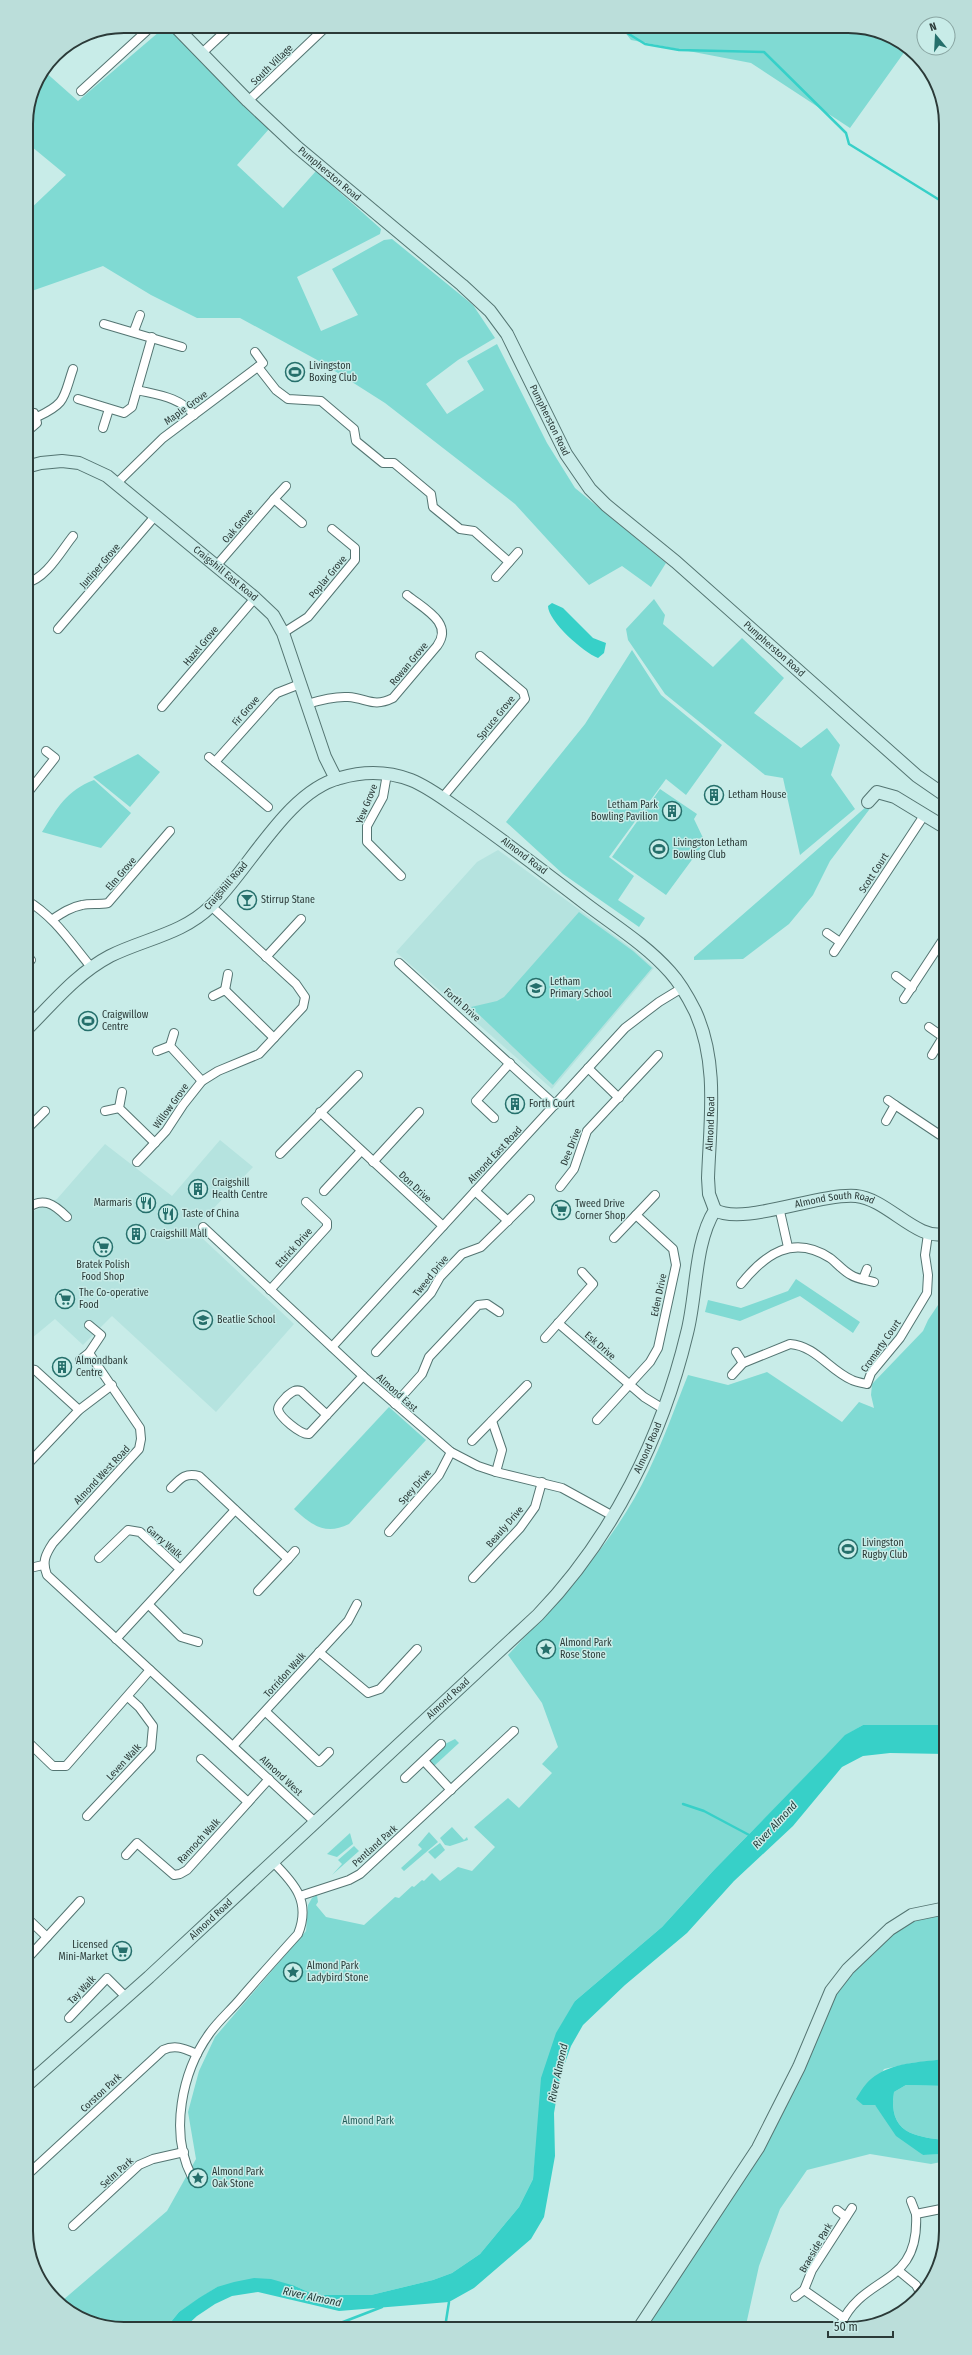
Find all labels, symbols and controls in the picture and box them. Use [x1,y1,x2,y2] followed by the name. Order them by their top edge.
[916,16,956,56] north arrow
[928,20,938,34] text: N
[249,42,295,88] street label: South Village
[296,144,363,204] street label: Pumpherston Road
[309,360,357,384] place label: Livingston Boxing Club
[284,361,306,383] sports icon: Livingston Boxing Club
[527,383,572,458] street label: Pumpherston Road
[162,388,210,428] street label: Maple Grove
[220,506,256,546] street label: Oak Grove
[77,541,123,591] street label: Juniper Grove
[191,543,260,604] street label: Craigshill East Road
[307,553,349,601] street label: Poplar Grove
[741,619,807,679] street label: Pumpherston Road
[181,624,221,668] street label: Hazel Grove
[387,640,431,688] street label: Rowan Grove
[230,693,262,728] street label: Fir Grove
[474,693,518,743] street label: Spruce Grove
[354,782,380,826] street label: Yew Grove
[703,784,725,806] building icon: Letham House
[728,789,786,801] place label: Letham House
[591,799,658,823] place label: Letham Park Bowling Pavilion
[661,800,683,822] building icon: Letham Park Bowling Pavilion
[499,835,549,877] street label: Almond Road
[673,837,747,861] place label: Livingston Letham Bowling Club
[648,838,670,860] sports icon: Livingston Letham Bowling Club
[857,850,892,895] street label: Scott Court
[103,855,139,893] street label: Elm Grove
[202,859,250,913] street label: Craigshill Road
[236,889,258,911] bar icon: Stirrup Stane
[261,894,315,906] place label: Stirrup Stane
[550,976,612,1000] place label: Letham Primary School
[525,977,547,999] school or university icon: Letham Primary School
[441,986,483,1024] street label: Forth Drive
[102,1009,149,1033] place label: Craigwillow Centre
[77,1010,99,1032] sports icon: Craigwillow Centre
[151,1081,191,1131] street label: Willow Grove
[504,1093,526,1115] building icon: Forth Court
[703,1096,717,1151] street label: Almond Road
[529,1098,576,1110] place label: Forth Court
[465,1124,525,1186] street label: Almond East Road
[558,1127,584,1167] street label: Dee Drive
[396,1169,434,1205] street label: Don Drive
[212,1177,268,1201] place label: Craigshill Health Centre
[187,1178,209,1200] building icon: Craigshill Health Centre
[794,1190,877,1211] street label: Almond South Road
[135,1192,157,1214] restaurant icon: Marmaris
[94,1197,132,1209] place label: Marmaris
[575,1198,626,1222] place label: Tweed Drive Corner Shop
[550,1199,572,1221] supermarket icon: Tweed Drive Corner Shop
[157,1203,179,1225] restaurant icon: Taste of China
[182,1208,239,1220] place label: Taste of China
[125,1223,147,1245] building icon: Craigshill Mall
[273,1226,315,1270] street label: Ettrick Drive
[150,1228,207,1240] place label: Craigshill Mall
[92,1236,114,1258] supermarket icon: Bratek Polish Food Shop
[411,1253,451,1299] street label: Tweed Drive
[76,1259,130,1283] place label: Bratek Polish Food Shop
[649,1272,669,1318] street label: Eden Drive
[79,1287,149,1311] place label: The Co-operative Food
[54,1288,76,1310] supermarket icon: The Co-operative Food
[192,1309,214,1331] school or university icon: Beatlie School
[217,1314,276,1326] place label: Beatlie School
[858,1317,904,1375] street label: Cromarty Court
[582,1329,618,1363] street label: Esk Drive
[76,1355,128,1379] place label: Almondbank Centre
[51,1356,73,1378] building icon: Almondbank Centre
[374,1372,420,1415] street label: Almond East
[631,1420,664,1475] street label: Almond Road
[71,1443,133,1507] street label: Almond West Road
[396,1467,434,1507] street label: Spey Drive
[484,1504,526,1550] street label: Beauly Drive
[144,1523,185,1561] street label: Garry Walk
[862,1537,908,1561] place label: Livingston Rugby Club
[837,1538,859,1560] sports icon: Livingston Rugby Club
[560,1637,612,1661] place label: Almond Park Rose Stone
[535,1638,557,1660] place icon: Almond Park Rose Stone
[262,1650,309,1700] street label: Torridon Walk
[424,1676,472,1722] street label: Almond Road
[104,1741,144,1783] street label: Leven Walk
[257,1753,305,1799] street label: Almond West
[750,1799,800,1851] water label: River Almond
[175,1816,223,1866] street label: Rannoch Walk
[350,1822,400,1869] street label: Pentland Park
[187,1896,235,1942] street label: Almond Road
[59,1939,109,1963] place label: Licensed Mini-Market
[111,1940,133,1962] supermarket icon: Licensed Mini-Market
[307,1960,368,1984] place label: Almond Park Ladybird Stone
[282,1961,304,1983] place icon: Almond Park Ladybird Stone
[66,1973,99,2007] street label: Tay Walk
[545,2042,571,2103] water label: River Almond
[78,2071,124,2115] street label: Corston Park
[342,2115,394,2127] park label: Almond Park
[98,2155,136,2191] street label: Selm Park
[212,2166,264,2190] place label: Almond Park Oak Stone
[187,2167,209,2189] place icon: Almond Park Oak Stone
[797,2221,835,2275] street label: Braeside Park
[282,2284,343,2310] water label: River Almond
[828,2313,893,2339] scale bar
[834,2320,858,2334] text: 50 m

